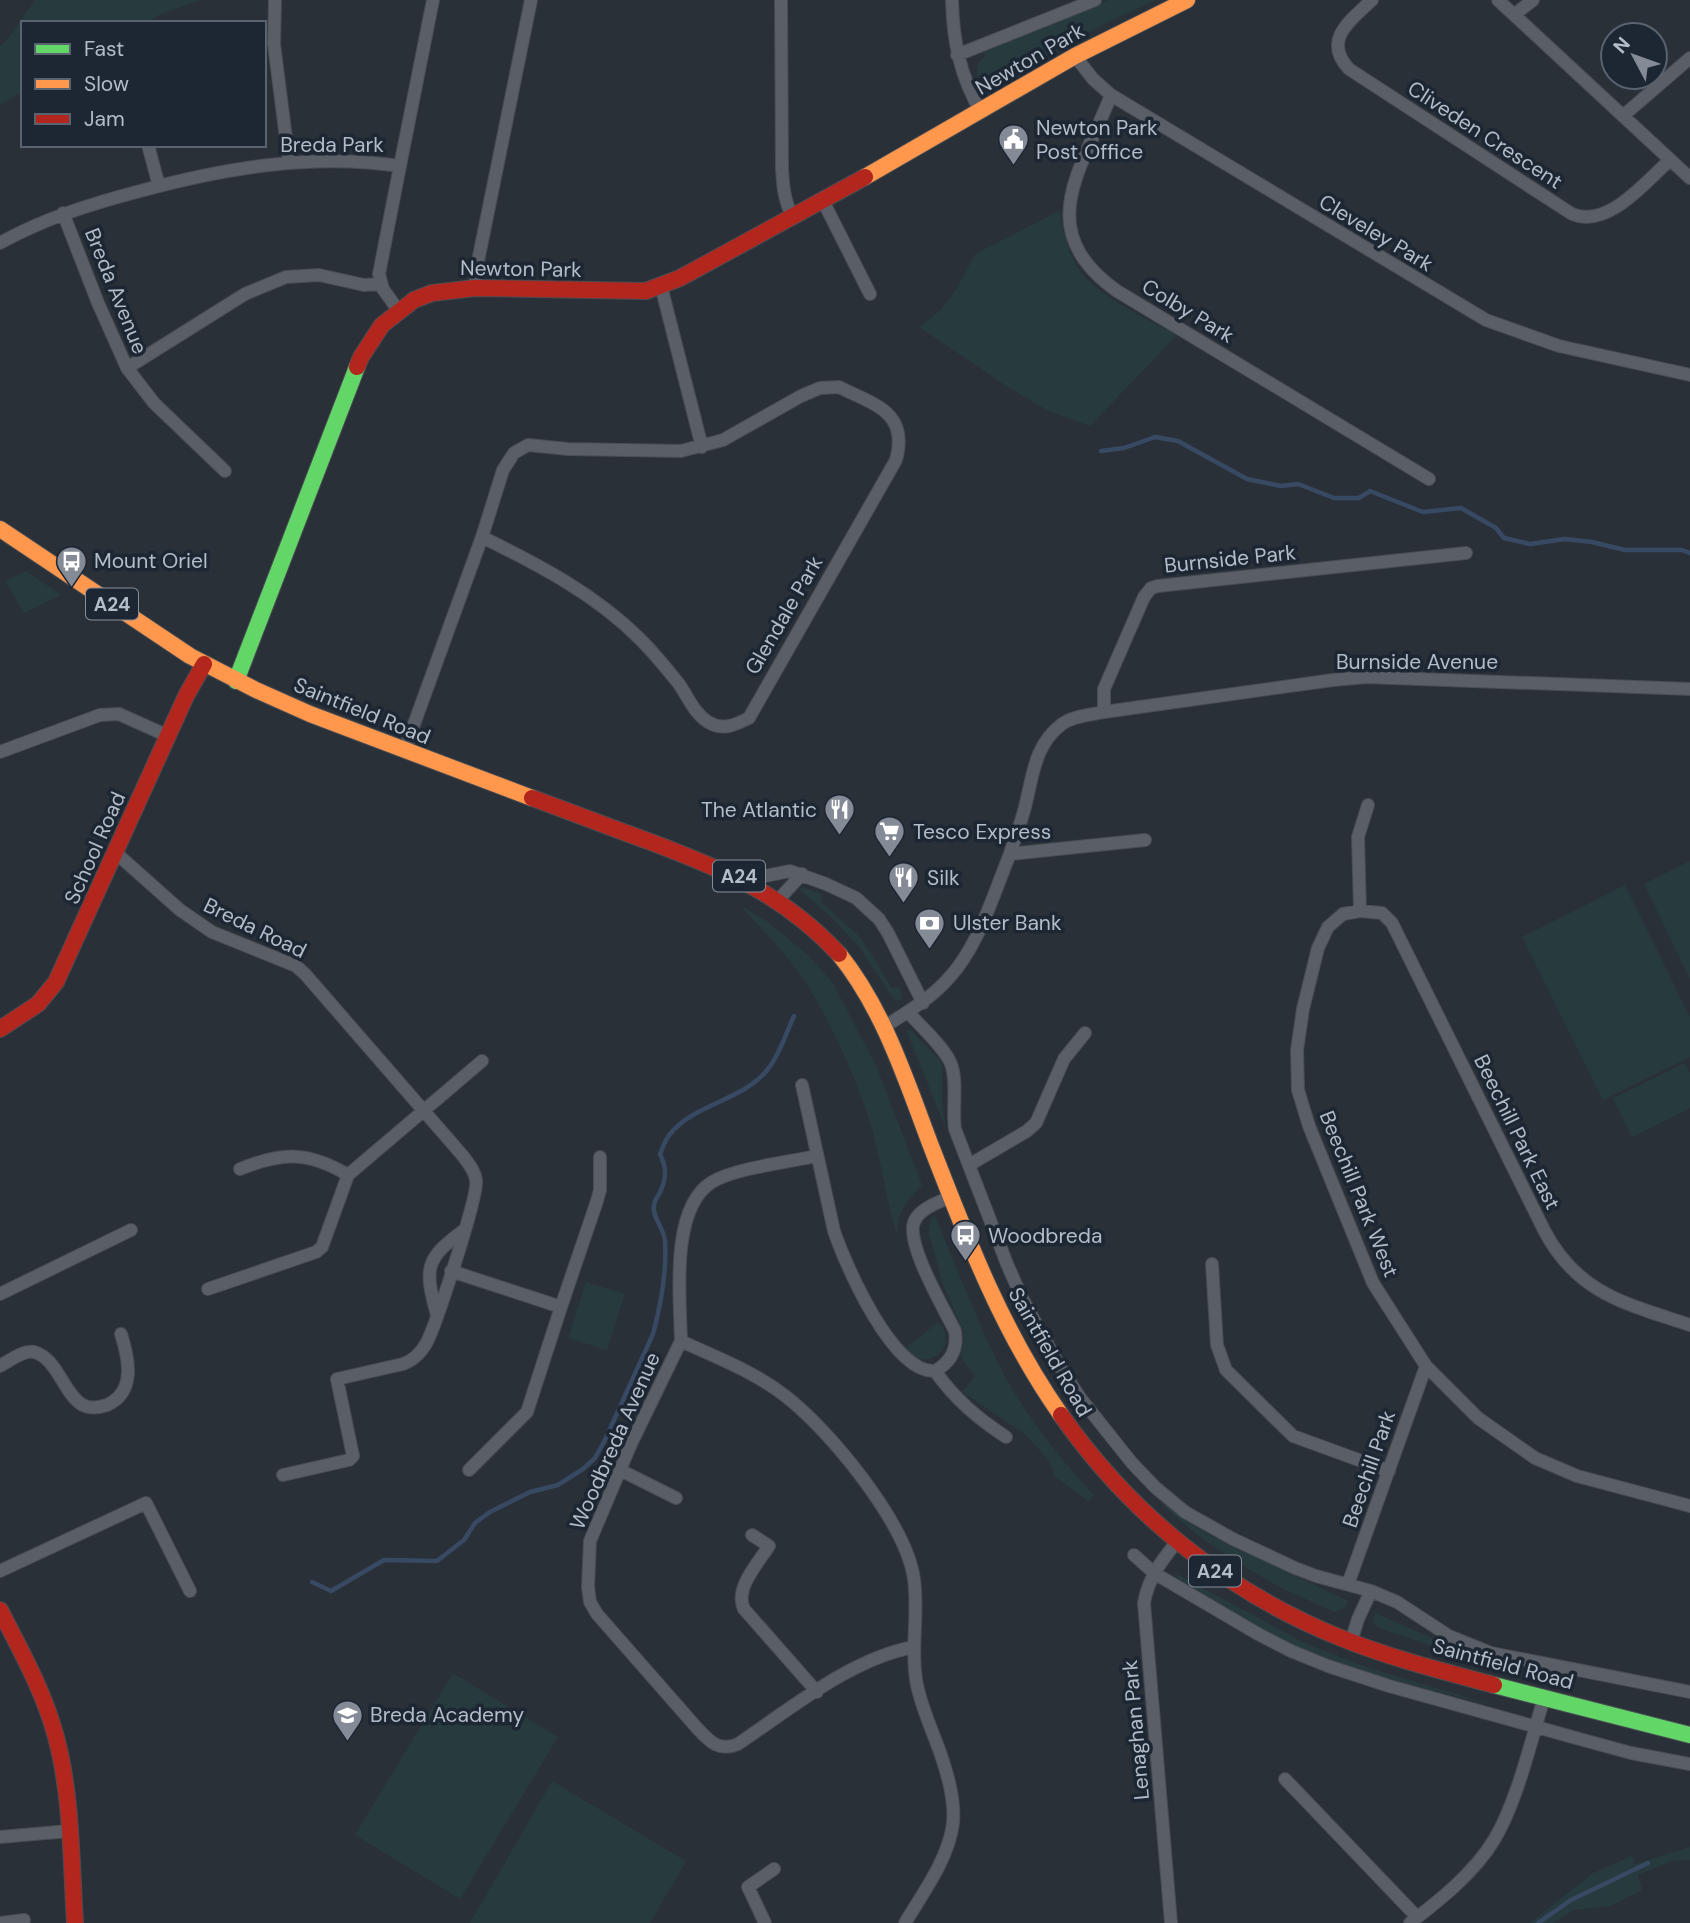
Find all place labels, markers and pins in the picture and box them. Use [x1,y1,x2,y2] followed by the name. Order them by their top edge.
[1036,114,1158,166] place label: Newton Park Post Office
[996,123,1030,167] public building icon: Newton Park Post Office
[54,544,88,588] bus stop icon: Mount Oriel
[94,547,208,575] place label: Mount Oriel
[823,793,857,837] restaurant icon: The Atlantic
[701,796,817,824] place label: The Atlantic
[873,815,907,859] supermarket icon: Tesco Express
[913,818,1051,846] place label: Tesco Express
[887,861,921,905] restaurant icon: Silk
[927,864,960,892] place label: Silk
[913,906,947,950] bank icon: Ulster Bank
[953,909,1062,937] place label: Ulster Bank
[948,1219,982,1263] bus stop icon: Woodbreda
[988,1222,1102,1250] place label: Woodbreda
[330,1698,364,1742] school or university icon: Breda Academy
[370,1701,524,1729] place label: Breda Academy

